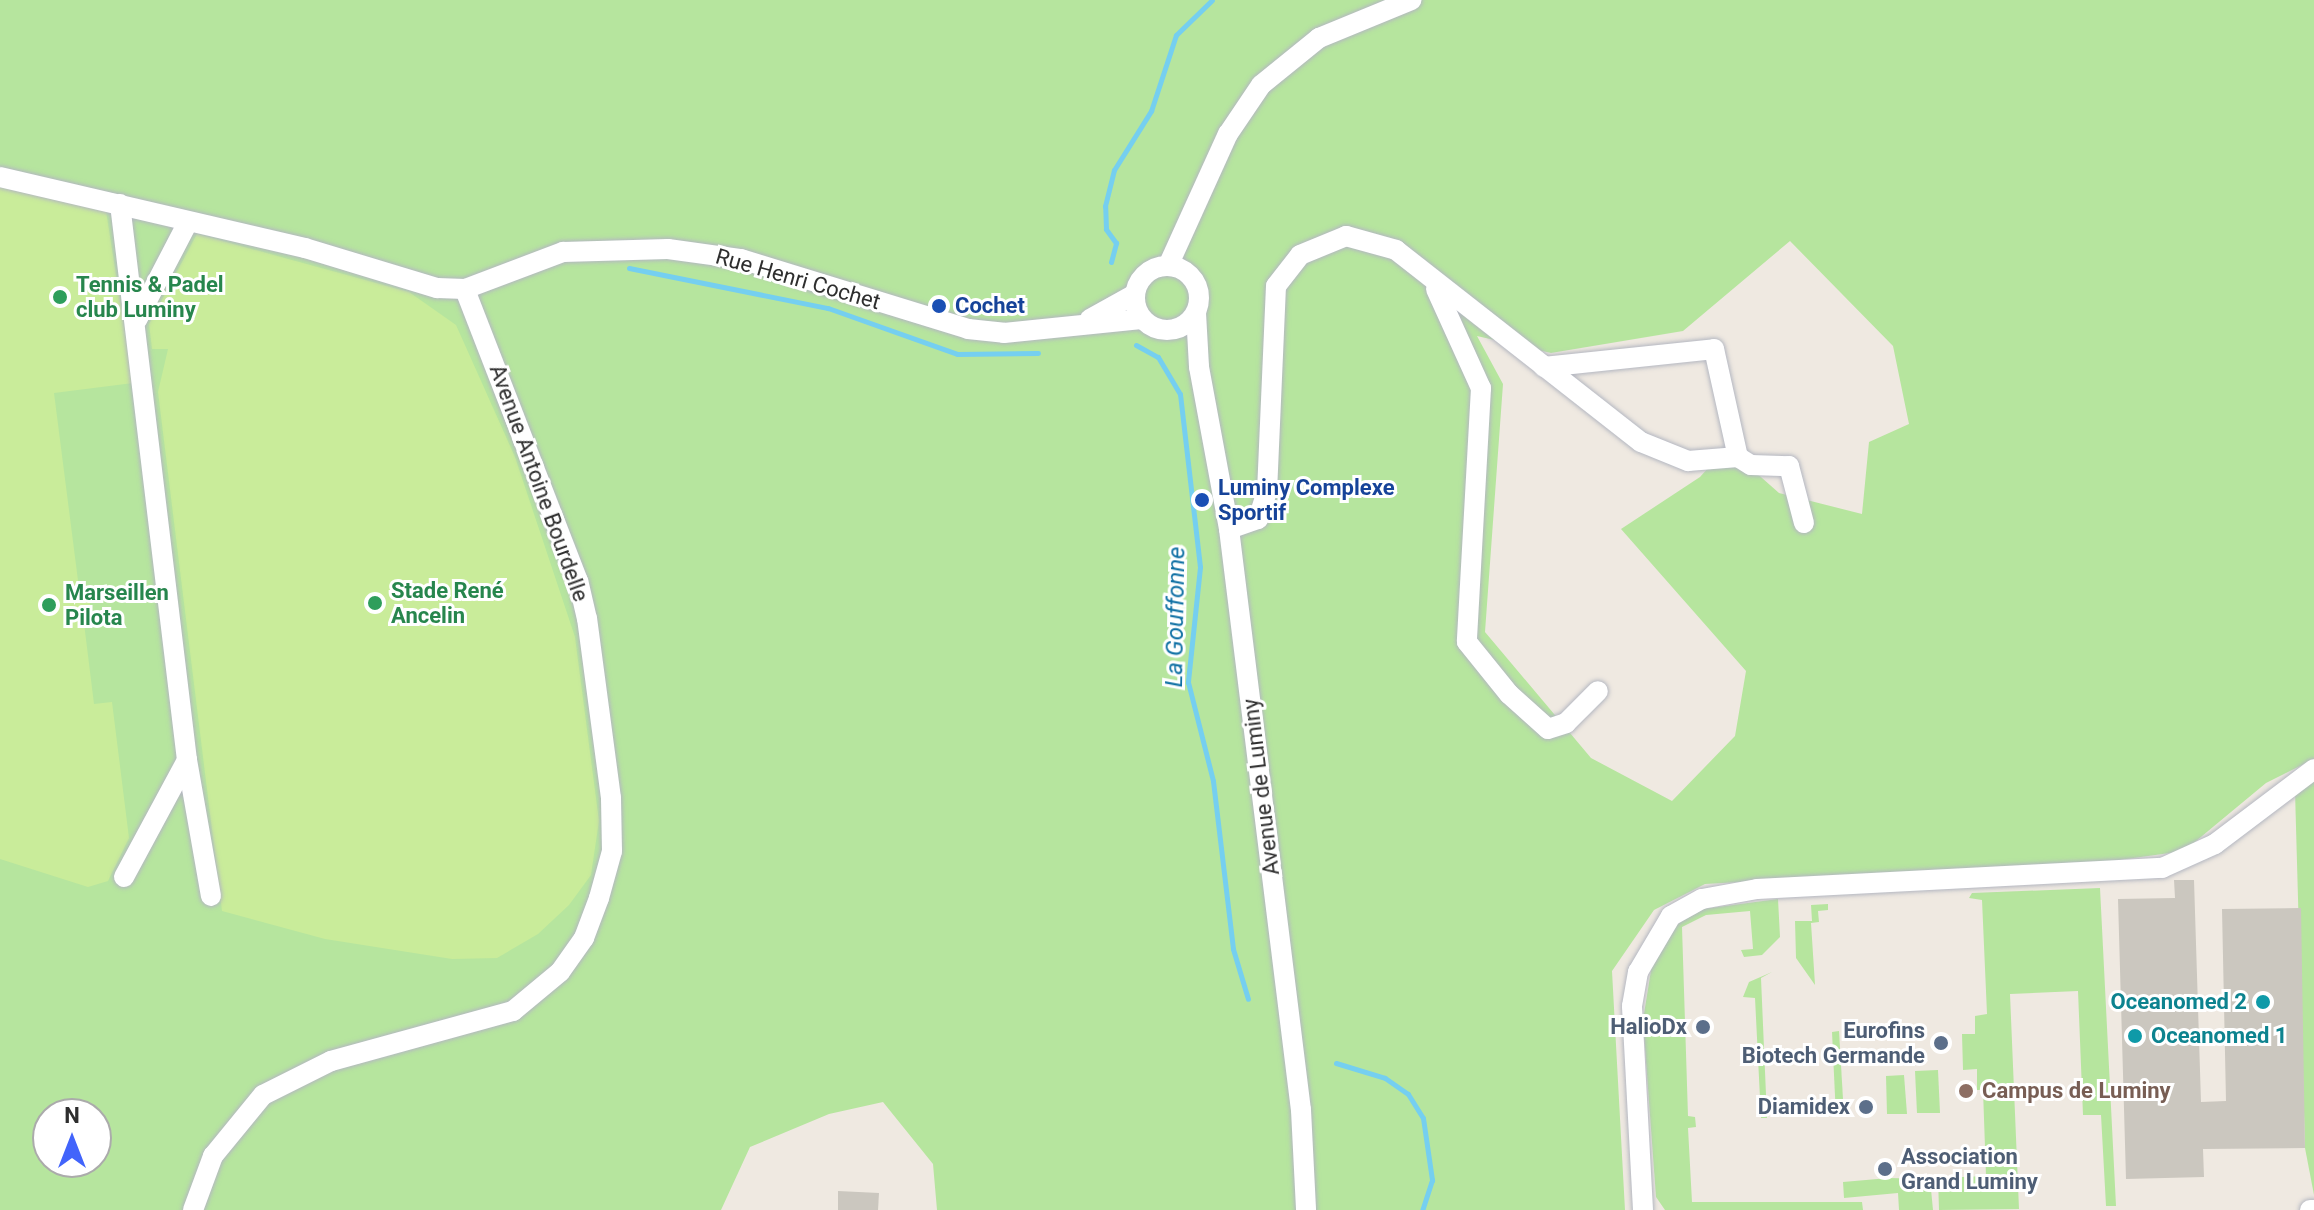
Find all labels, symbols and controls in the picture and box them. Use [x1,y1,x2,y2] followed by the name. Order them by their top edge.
[713,243,883,315] street label: Rue Henri Cochet
[76,271,224,322] place label: Tennis & Padel club Luminy
[51,288,69,306] marker: Tennis & Padel club Luminy
[955,293,1025,319] place label: Cochet
[930,297,948,315] marker: Cochet
[484,361,594,605] street label: Avenue Antoine Bourdelle
[1218,474,1395,526] place label: Luminy Complexe Sportif
[1193,491,1211,509] marker: Luminy Complexe Sportif
[1160,546,1192,688] water label: La Gouffonne
[391,577,504,628] place label: Stade René Ancelin
[65,579,169,630] place label: Marseillen Pilota
[366,594,384,612] marker: Stade René Ancelin
[40,596,58,614] marker: Marseillen Pilota
[1237,697,1285,877] street label: Avenue de Luminy
[2111,989,2247,1015] place label: Oceanomed 2
[2254,993,2272,1011] marker: Oceanomed 2
[1610,1014,1687,1040] place label: HalioDx
[1742,1017,1925,1068] place label: Eurofins Biotech Germande
[1694,1018,1712,1036] marker: HalioDx
[2151,1023,2287,1049] place label: Oceanomed 1
[2126,1027,2144,1045] marker: Oceanomed 1
[1932,1034,1950,1052] marker: Eurofins Biotech Germande
[1982,1078,2171,1104] place label: Campus de Luminy
[1957,1082,1975,1100] marker: Campus de Luminy
[1758,1094,1850,1120] place label: Diamidex
[32,1098,112,1178] north arrow
[1857,1098,1875,1116] marker: Diamidex
[64,1103,80,1128] text: N
[1901,1143,2038,1194] place label: Association Grand Luminy
[1876,1160,1894,1178] marker: Association Grand Luminy

